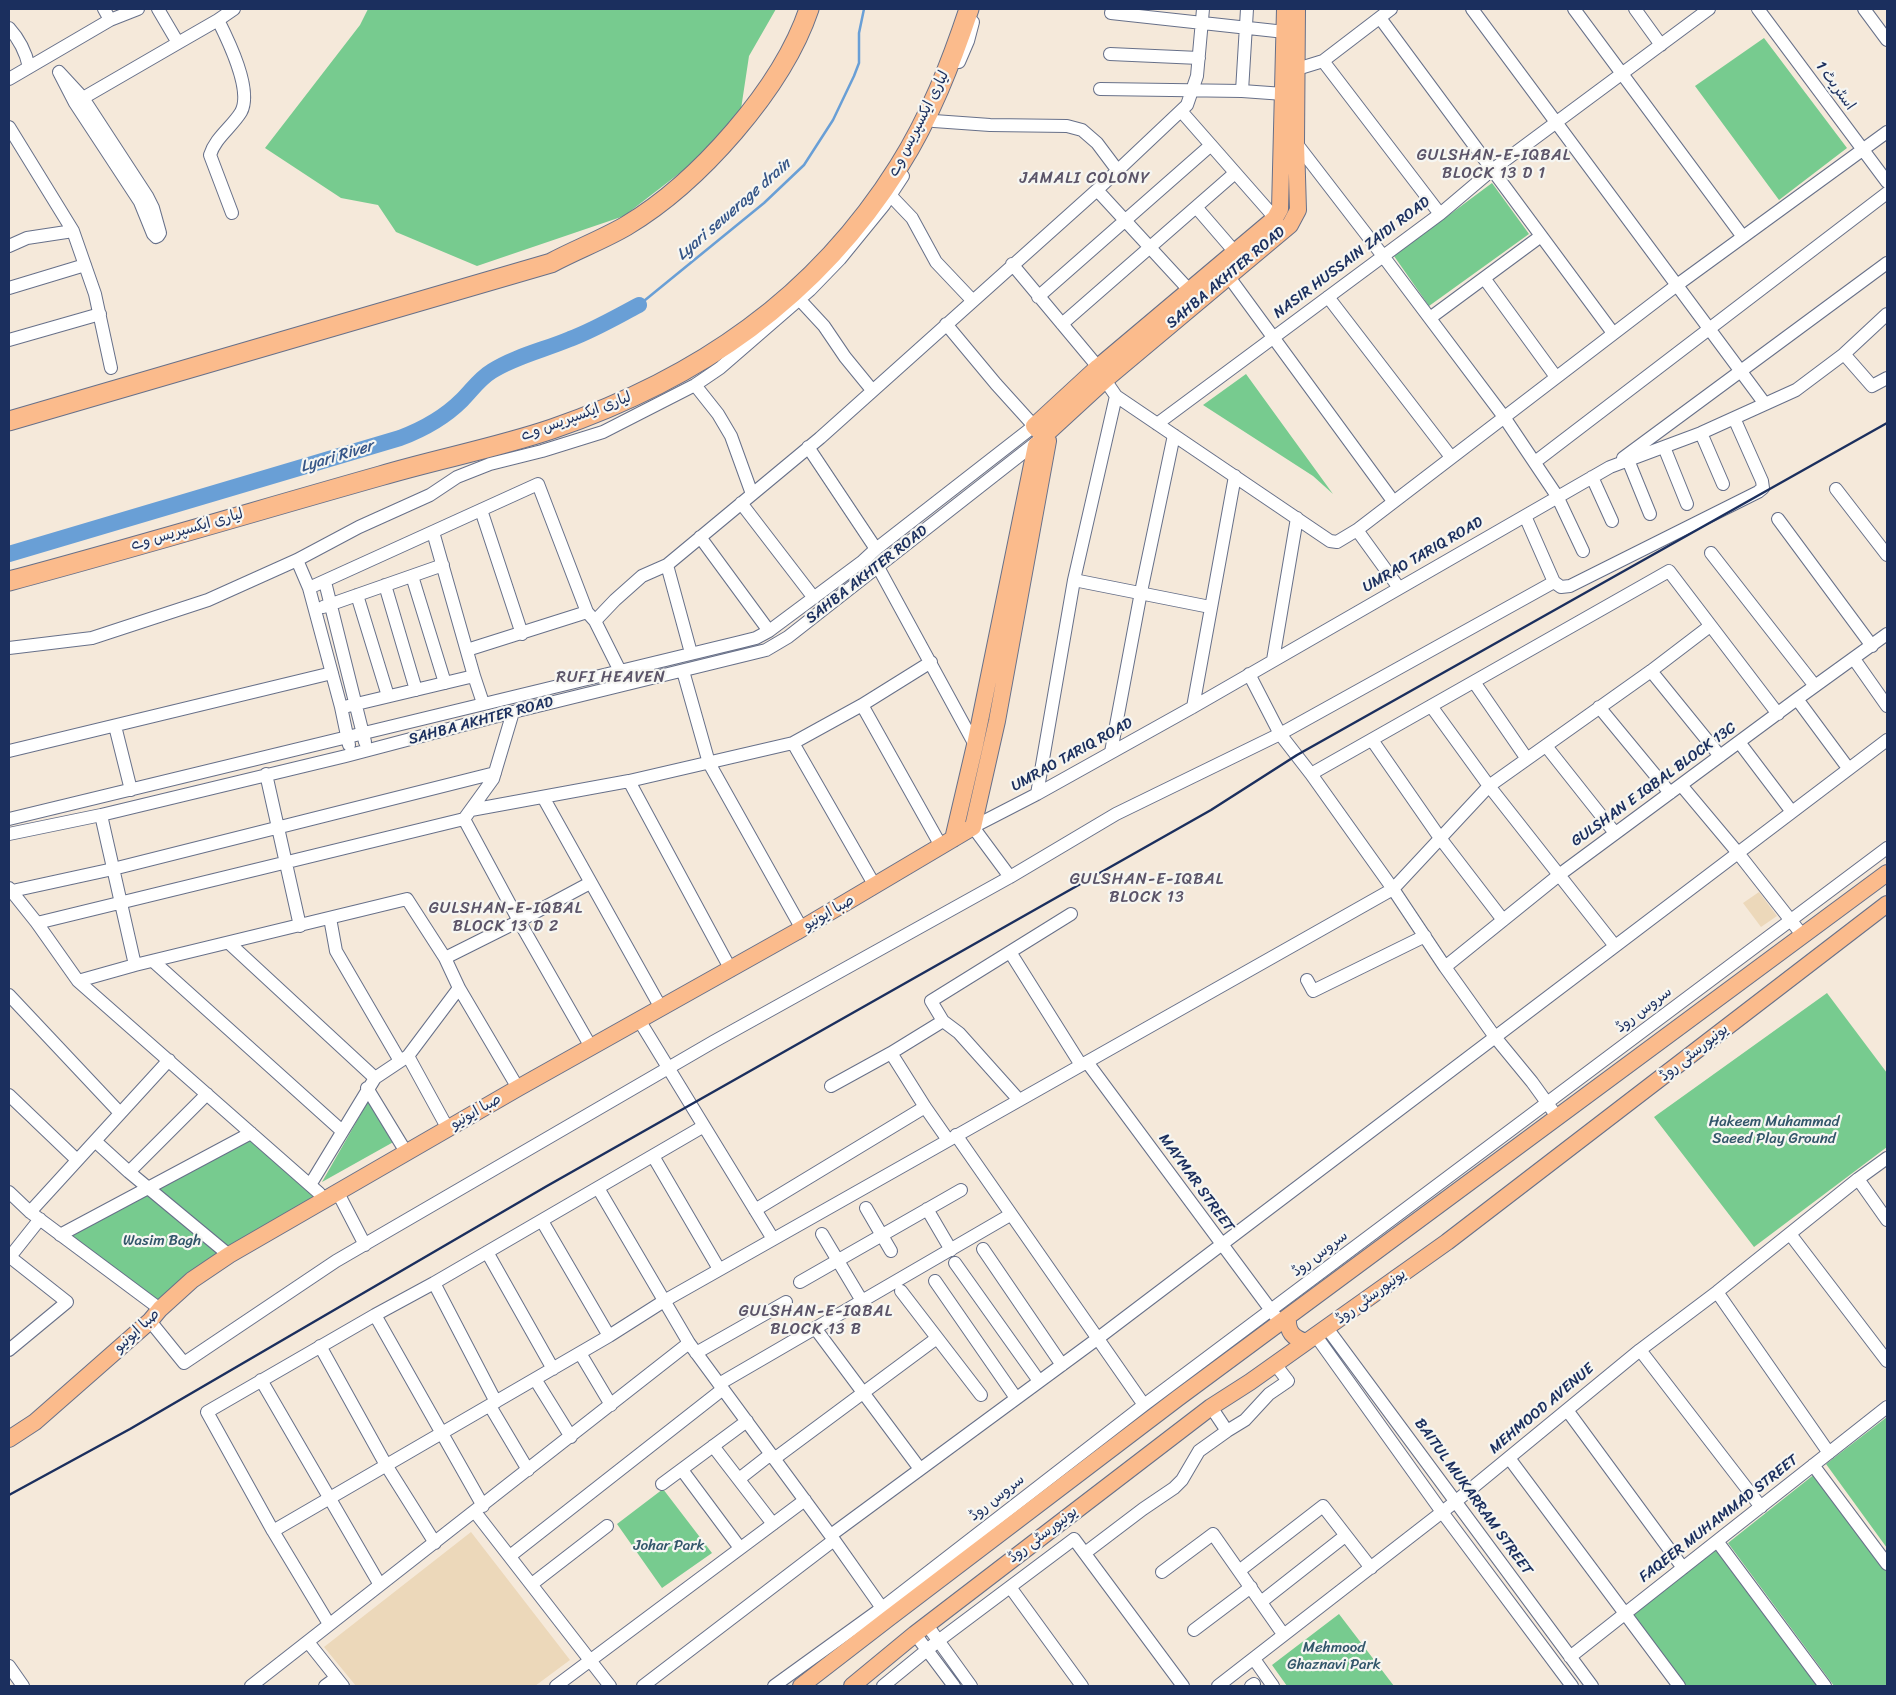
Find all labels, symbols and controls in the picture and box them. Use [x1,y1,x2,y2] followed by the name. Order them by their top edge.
[1811,58,1859,114] street label: اسٹریٹ 1
[885,68,953,180] street label: لیاری ایکسپریس وے
[1416,146,1572,184] district label: GULSHAN-E-IQBAL BLOCK 13 D 1
[673,155,795,265] water label: Lyari sewerage drain
[1018,169,1152,189] district label: JAMALI COLONY
[1270,193,1434,323] street label: NASIR HUSSAIN ZAIDI ROAD
[1163,223,1289,333] street label: SAHBA AKHTER ROAD
[518,389,634,445] street label: لیاری ایکسپریس وے
[298,437,376,477] water label: Lyari River
[129,505,245,555] street label: لیاری ایکسپریس وے
[1360,513,1486,597] street label: UMRAO TARIQ ROAD
[803,522,931,628] street label: SAHBA AKHTER ROAD
[555,668,667,688] district label: RUFI HEAVEN
[407,693,555,749] street label: SAHBA AKHTER ROAD
[1008,714,1136,796] street label: UMRAO TARIQ ROAD
[1568,719,1740,851] street label: GULSHAN E IQBAL BLOCK 13C
[1069,870,1225,908] district label: GULSHAN-E-IQBAL BLOCK 13
[800,891,858,935] street label: صبا ایونیو
[428,899,584,937] district label: GULSHAN-E-IQBAL BLOCK 13 D 2
[1612,983,1676,1037] street label: سروس روڈ
[1656,1020,1732,1086] street label: یونیورسٹی روڈ
[447,1090,505,1134] street label: صبا ایونیو
[1709,1113,1839,1148] park label: Hakeem Muhammad Saeed Play Ground
[1154,1131,1238,1235] street label: MAYMAR STREET
[1288,1227,1352,1281] street label: سروس روڈ
[123,1232,201,1250] park label: Wasim Bagh
[1332,1265,1410,1329] street label: یونیورسٹی روڈ
[738,1302,894,1340] district label: GULSHAN-E-IQBAL BLOCK 13 B
[110,1305,164,1357] street label: صبا ایونیو
[1486,1360,1598,1458] street label: MEHMOOD AVENUE
[1410,1415,1536,1579] street label: BAITUL MUKARRAM STREET
[1636,1451,1802,1587] street label: FAQEER MUHAMMAD STREET
[966,1471,1028,1525] street label: سروس روڈ
[1005,1503,1081,1567] street label: یونیورسٹی روڈ
[634,1537,704,1555] park label: Johar Park
[1287,1639,1381,1674] park label: Mehmood Ghaznavi Park

